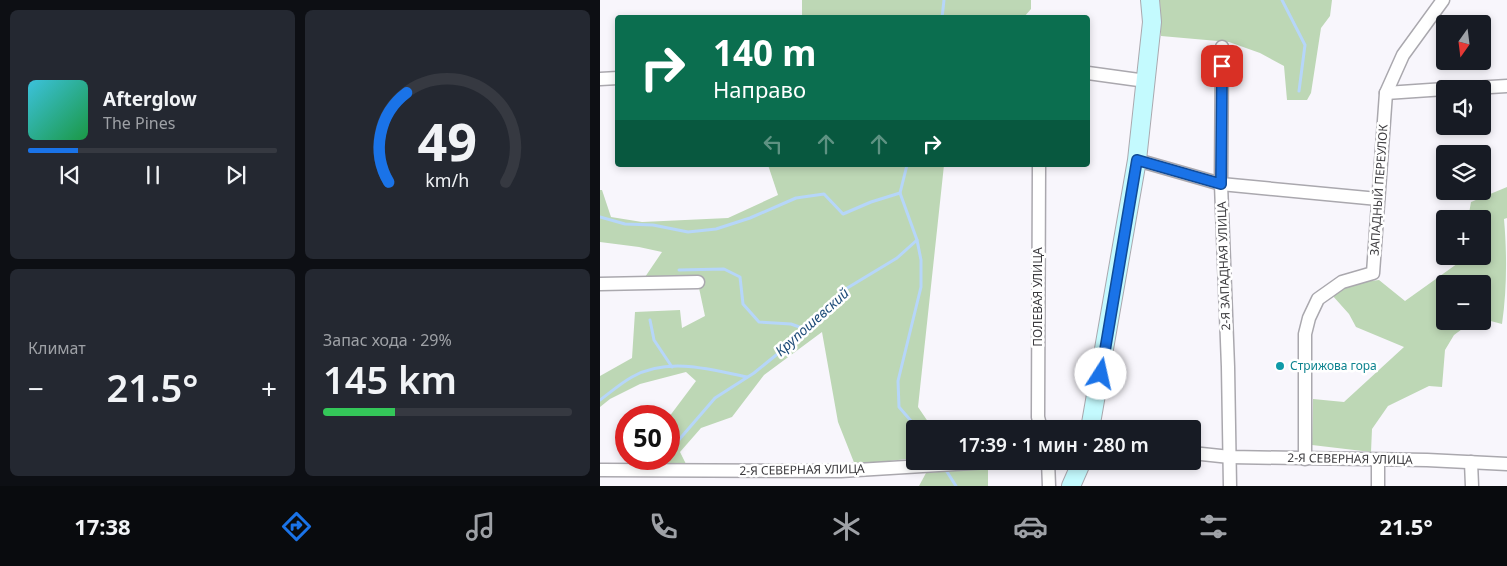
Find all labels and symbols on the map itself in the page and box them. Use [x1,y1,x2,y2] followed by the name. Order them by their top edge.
[1436,15,1491,70] north arrow
[1201,45,1243,87] pin
[1365,123,1392,256] street label: ЗАПАДНЫЙ ПЕРЕУЛОК
[1213,201,1234,331] street label: 2-Я ЗАПАДНАЯ УЛИЦА
[1029,247,1046,347] street label: ПОЛЕВАЯ УЛИЦА
[771,283,853,360] water label: Крупошевский
[1074,347,1126,399] position arrow
[1290,357,1377,374] place label: Стрижова гора
[1274,360,1286,372] marker: Стрижова гора
[615,405,680,470] speed limit sign: 50
[1287,449,1413,468] street label: 2-Я СЕВЕРНАЯ УЛИЦА
[739,460,865,479] street label: 2-Я СЕВЕРНАЯ УЛИЦА

